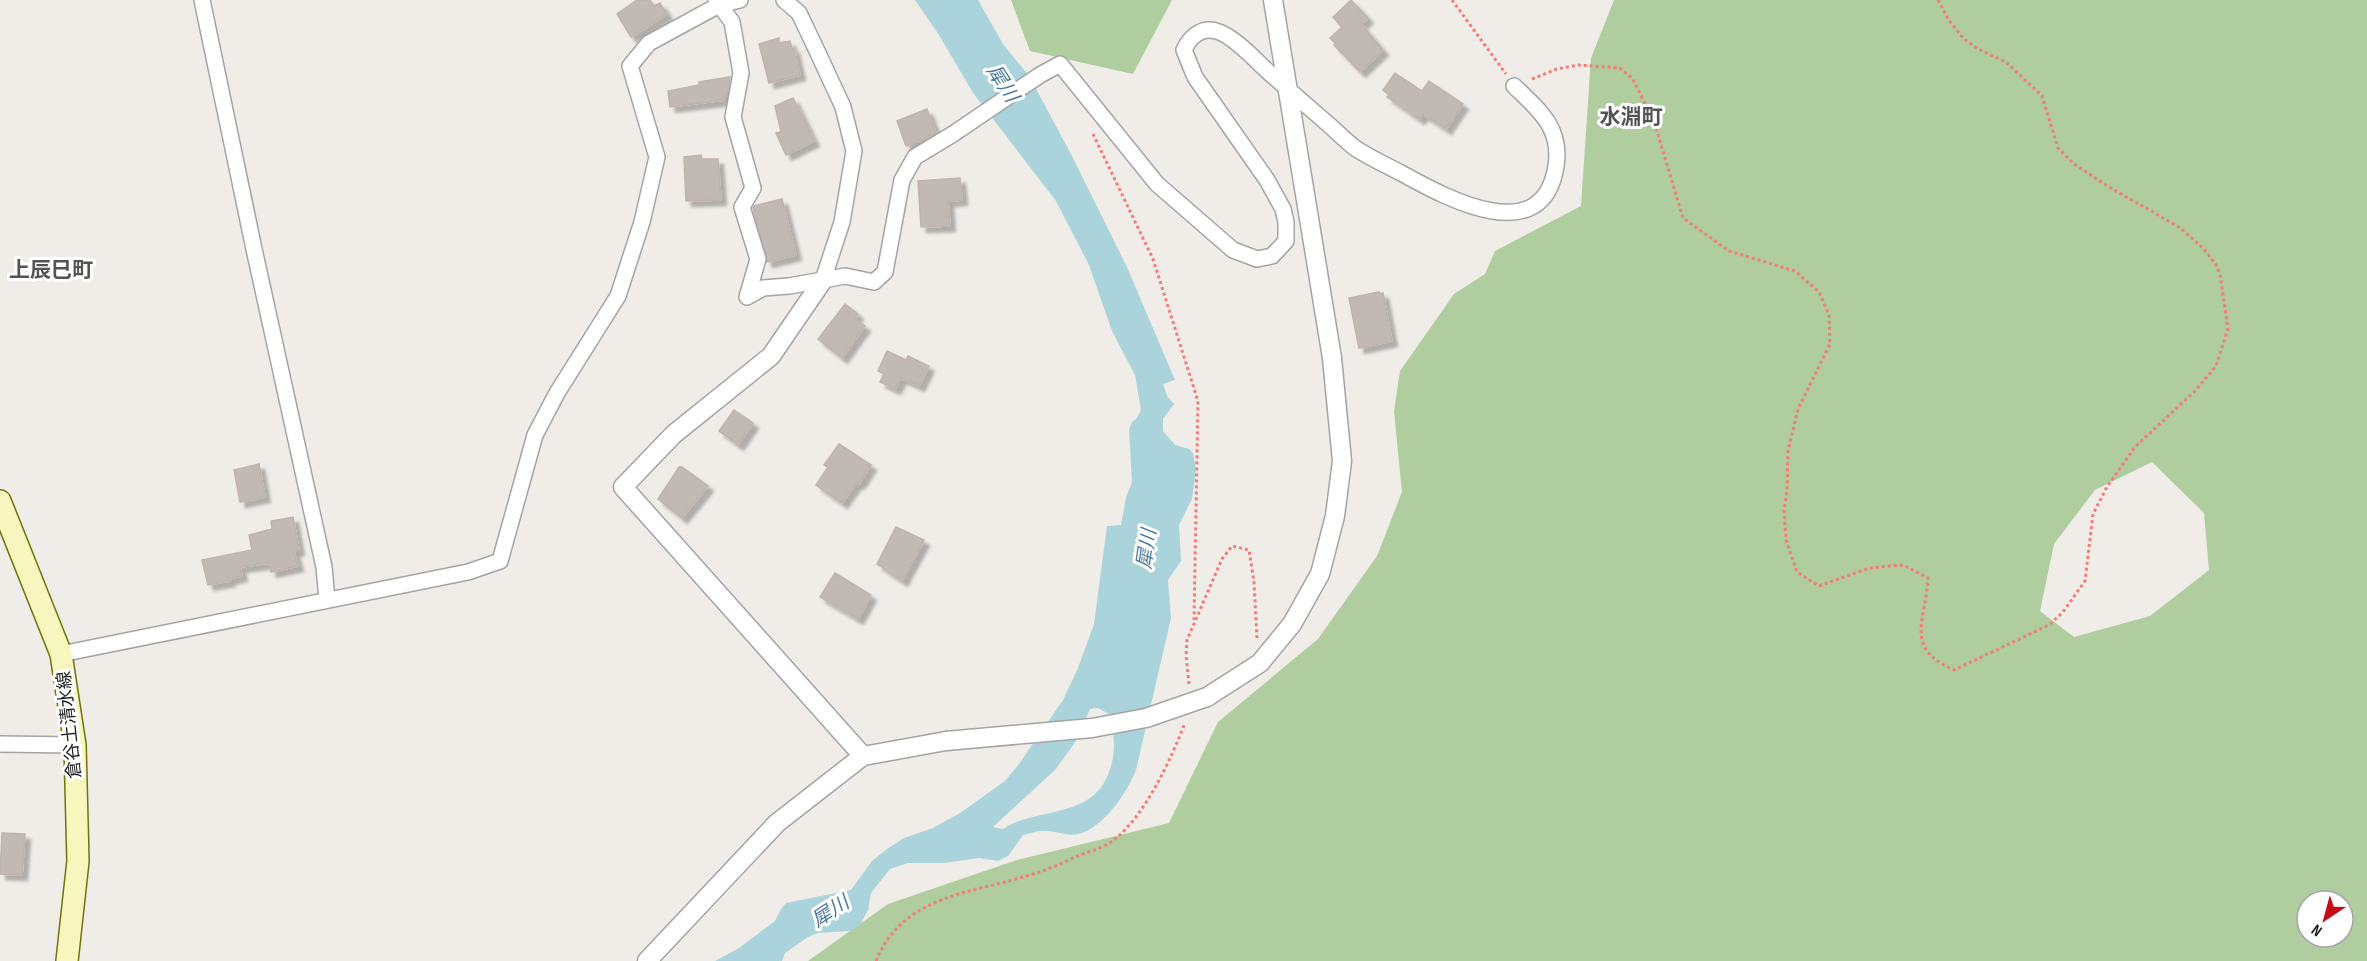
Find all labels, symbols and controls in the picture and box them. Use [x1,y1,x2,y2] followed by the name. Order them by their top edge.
[981,60,1024,109] water label: 犀川
[1600,105,1663,130] district label: 水淵町
[9,258,93,283] district label: 上辰巳町
[1132,526,1162,571] water label: 犀川
[53,670,86,780] street label: 倉谷土清水線
[2295,889,2355,949] north arrow
[807,890,856,933] water label: 犀川
[2308,920,2326,940] text: N

